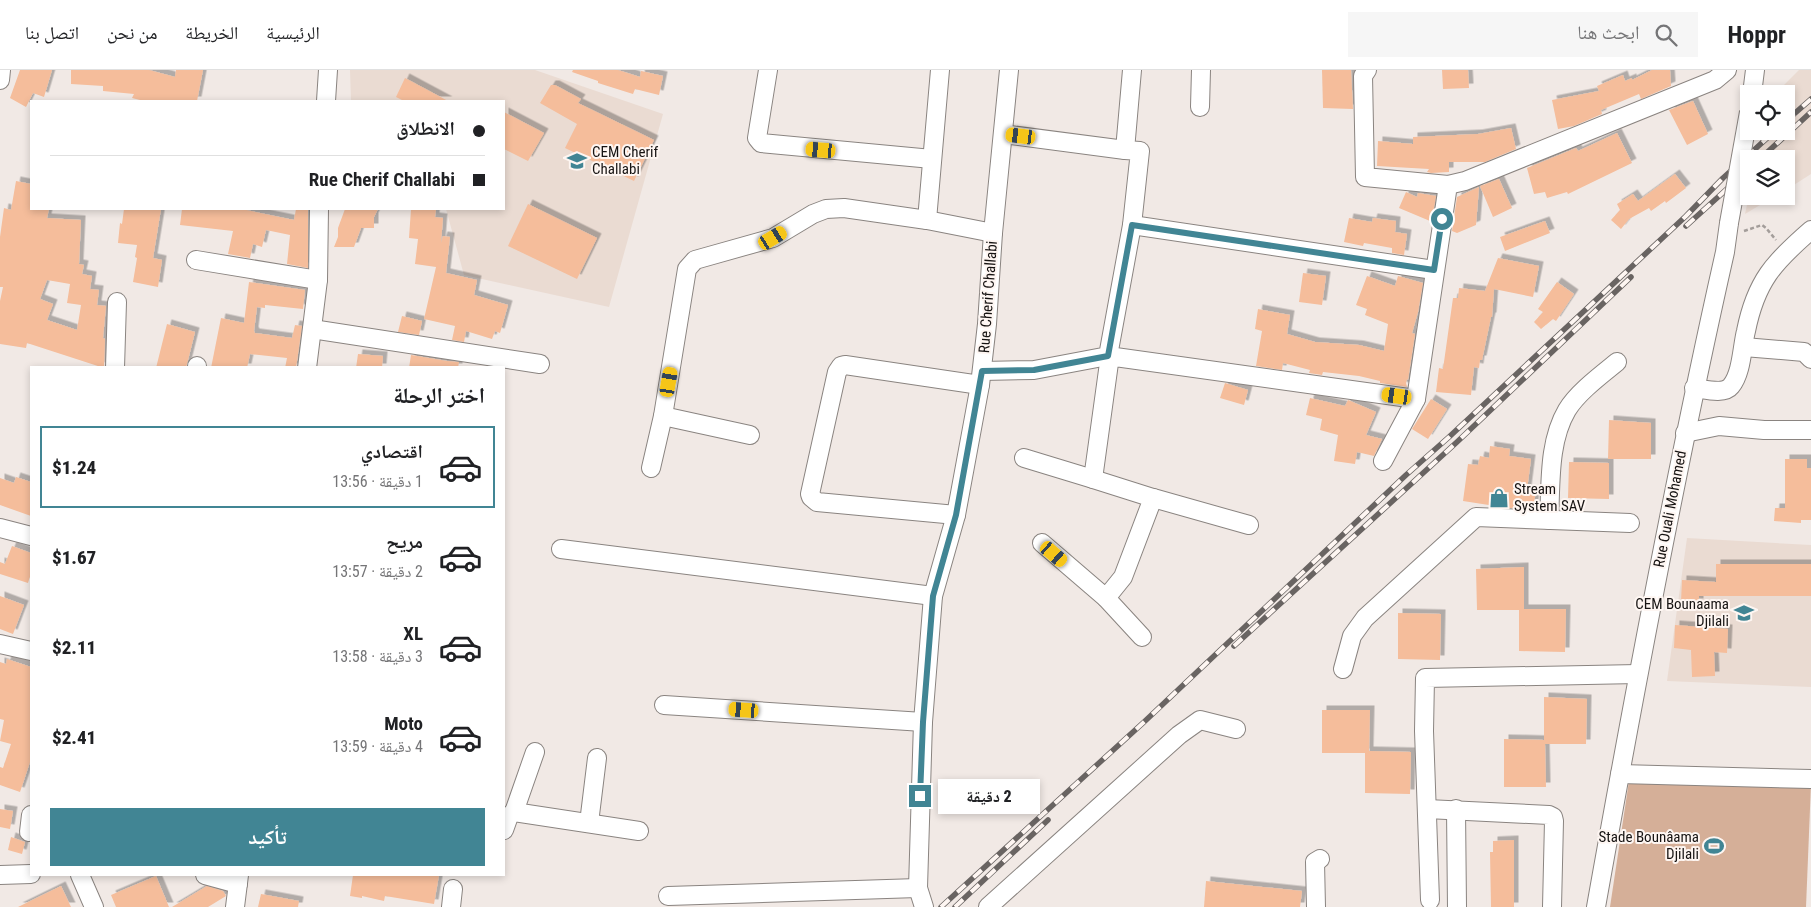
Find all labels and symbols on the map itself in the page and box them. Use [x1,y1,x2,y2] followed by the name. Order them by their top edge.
[1005,127,1036,145] car
[805,141,836,159] car
[592,143,659,178] place label: CEM Cherif Challabi
[566,150,588,172] school or university icon: CEM Cherif Challabi
[1431,208,1453,230] route start
[756,224,789,252] car
[975,240,1001,354] street label: Rue Cherif Challabi
[659,366,678,398] car
[1381,386,1412,406] car
[1650,449,1690,569] street label: Rue Ouali Mohamed
[1514,480,1586,515] place label: Stream System SAV
[1488,487,1510,509] shop icon: Stream System SAV
[1037,538,1070,570] car
[1635,595,1729,630] place label: CEM Bounaama Djilali
[1733,602,1755,624] school or university icon: CEM Bounaama Djilali
[728,701,759,719] car
[938,778,1040,814] callout: 2 دقيقة
[909,785,931,807] route end
[1599,828,1699,863] place label: Stade Bounâama Djilali
[1703,835,1725,857] sports icon: Stade Bounâama Djilali

